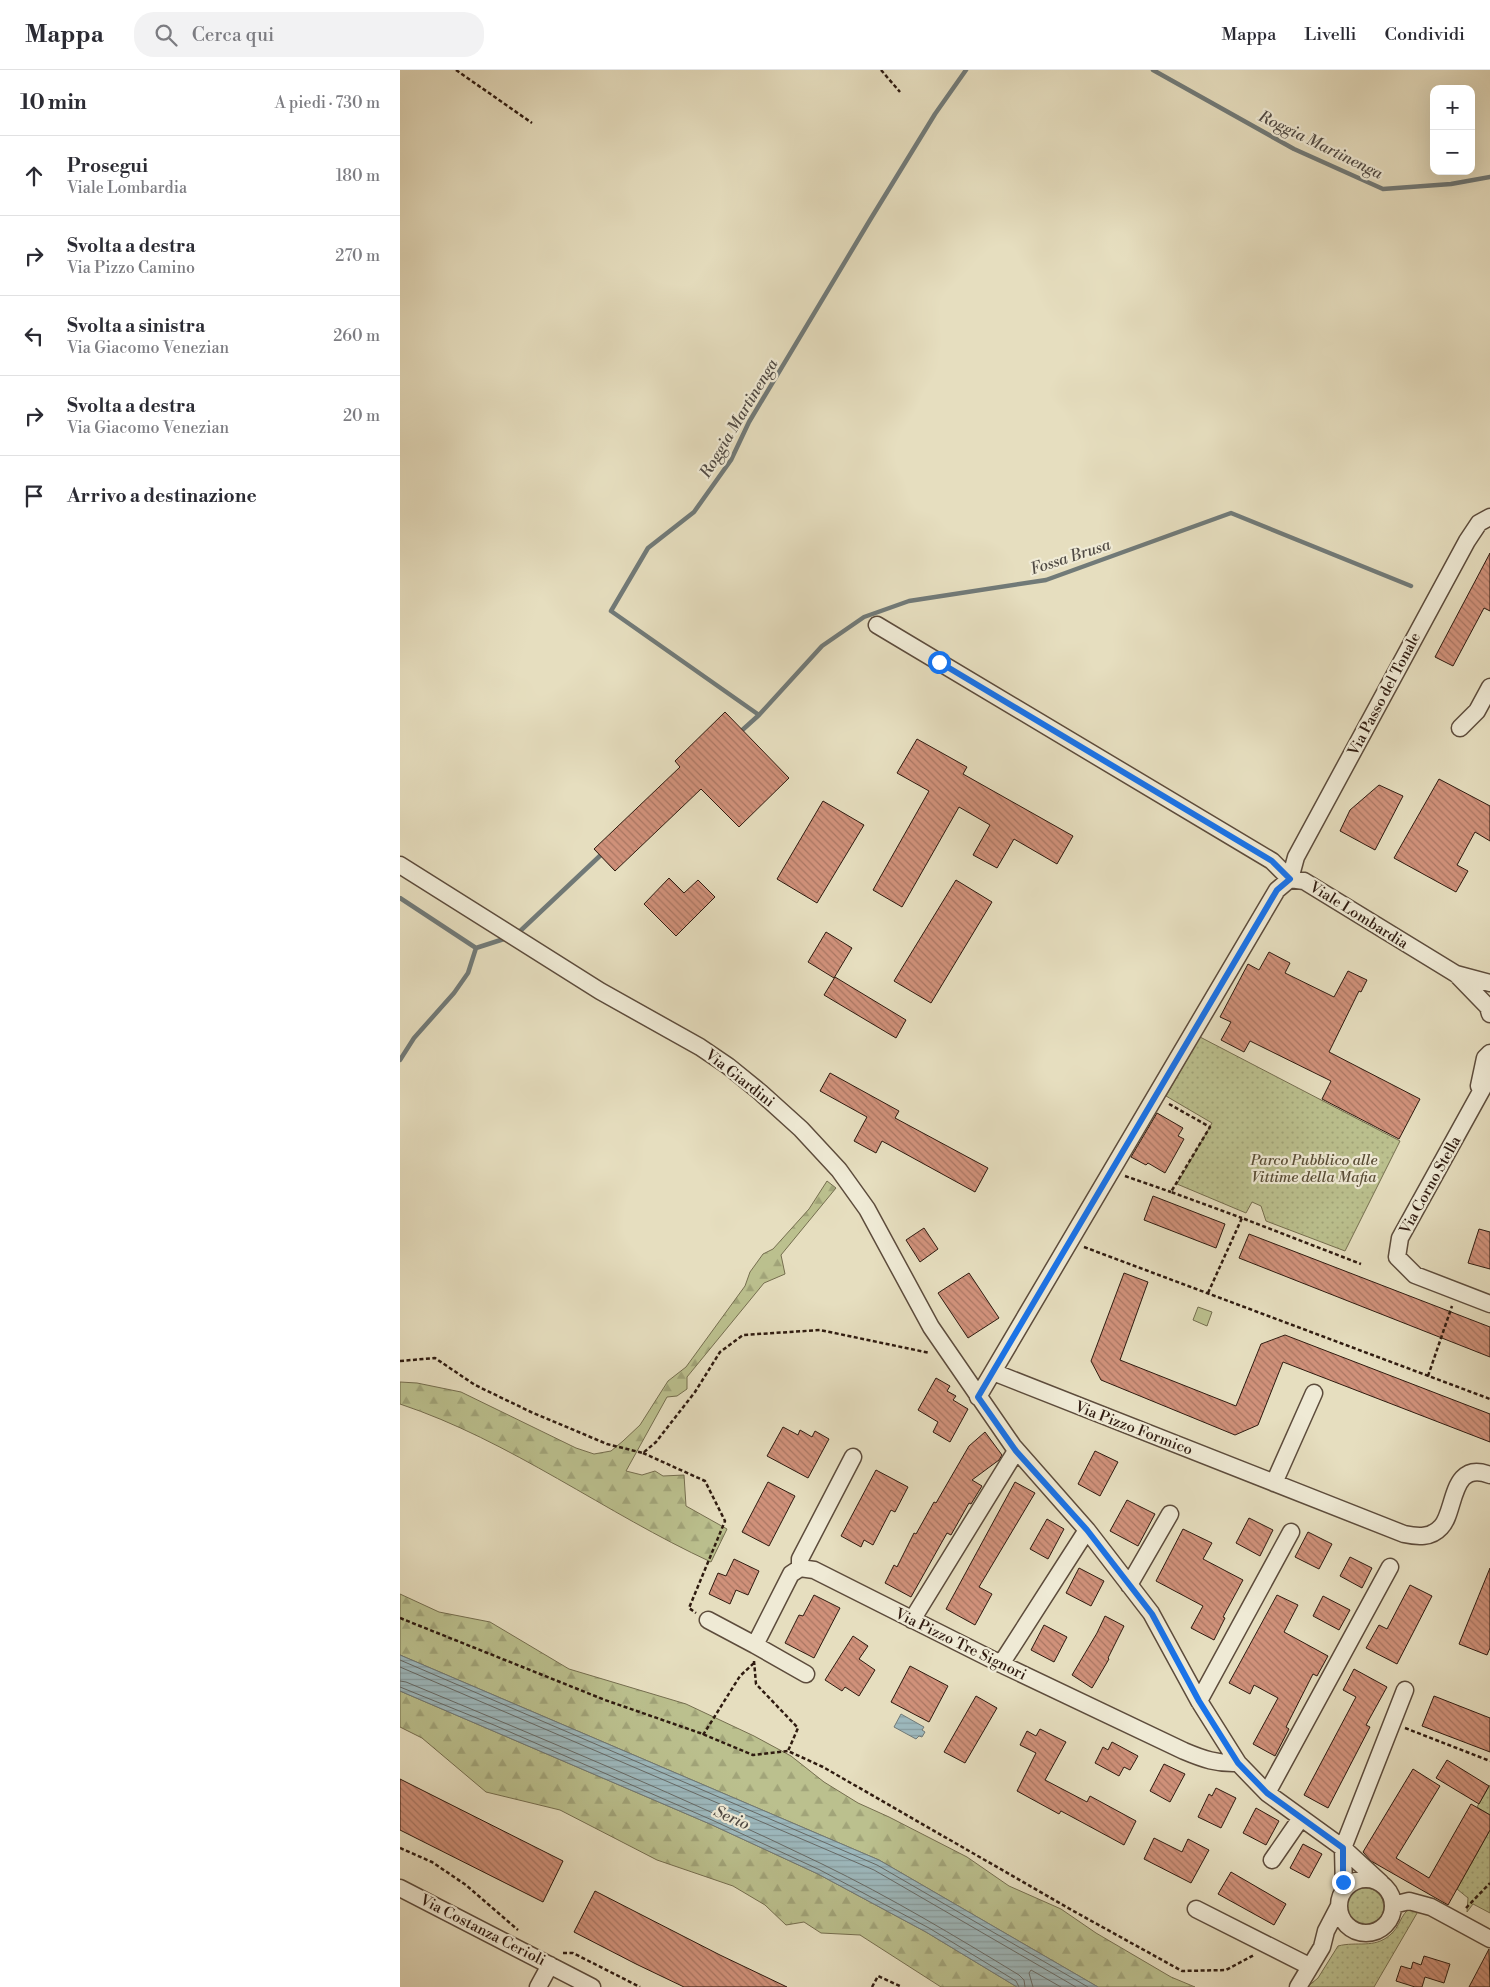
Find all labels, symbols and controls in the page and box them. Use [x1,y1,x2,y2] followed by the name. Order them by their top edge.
[134,12,484,57] search box
[25,20,104,50] text: Mappa
[152,21,180,49] icon: search
[192,23,274,47] text: Cerca qui
[1221,23,1276,46] text: Mappa
[1304,23,1357,46] text: Livelli
[1385,23,1465,46] text: Condividi
[1430,85,1475,175] map controls
[1430,85,1475,130] button: +
[20,90,87,116] text: 10 min
[275,93,380,113] text: A piedi · 730 m
[1254,106,1386,184] water label: Roggia Martinenga
[1430,130,1475,175] button: −
[67,154,148,178] text: Prosegui
[20,162,48,190] icon: ahead
[336,166,380,186] text: 180 m
[67,178,187,198] text: Viale Lombardia
[67,234,195,258] text: Svolta a destra
[20,242,48,270] icon: right
[335,246,380,266] text: 270 m
[67,258,195,278] text: Via Pizzo Camino
[67,314,205,338] text: Svolta a sinistra
[20,322,48,350] icon: left
[333,326,380,346] text: 260 m
[67,338,229,358] text: Via Giacomo Venezian
[695,355,782,483] water label: Roggia Martinenga
[67,394,195,418] text: Svolta a destra
[20,402,48,430] icon: right
[343,406,380,426] text: 20 m
[67,418,229,438] text: Via Giacomo Venezian
[20,482,48,510] icon: arrive
[67,484,257,508] text: Arrivo a destinazione
[1028,535,1113,579] water label: Fossa Brusa
[1343,629,1425,760] street label: Via Passo del Tonale
[928,651,951,674] route start
[1305,877,1412,954] street label: Viale Lombardia
[700,1045,778,1111] street label: Via Giardini
[1395,1132,1465,1239] street label: Via Corno Stella
[1250,1151,1377,1187] park label: Parco Pubblico alle Vittime della Mafia
[1071,1397,1195,1460] street label: Via Pizzo Formico
[891,1604,1030,1685] street label: Via Pizzo Tre Signori
[711,1801,753,1835] water label: Serio
[1332,1871,1355,1894] route end
[416,1890,549,1970] street label: Via Costanza Cerioli

